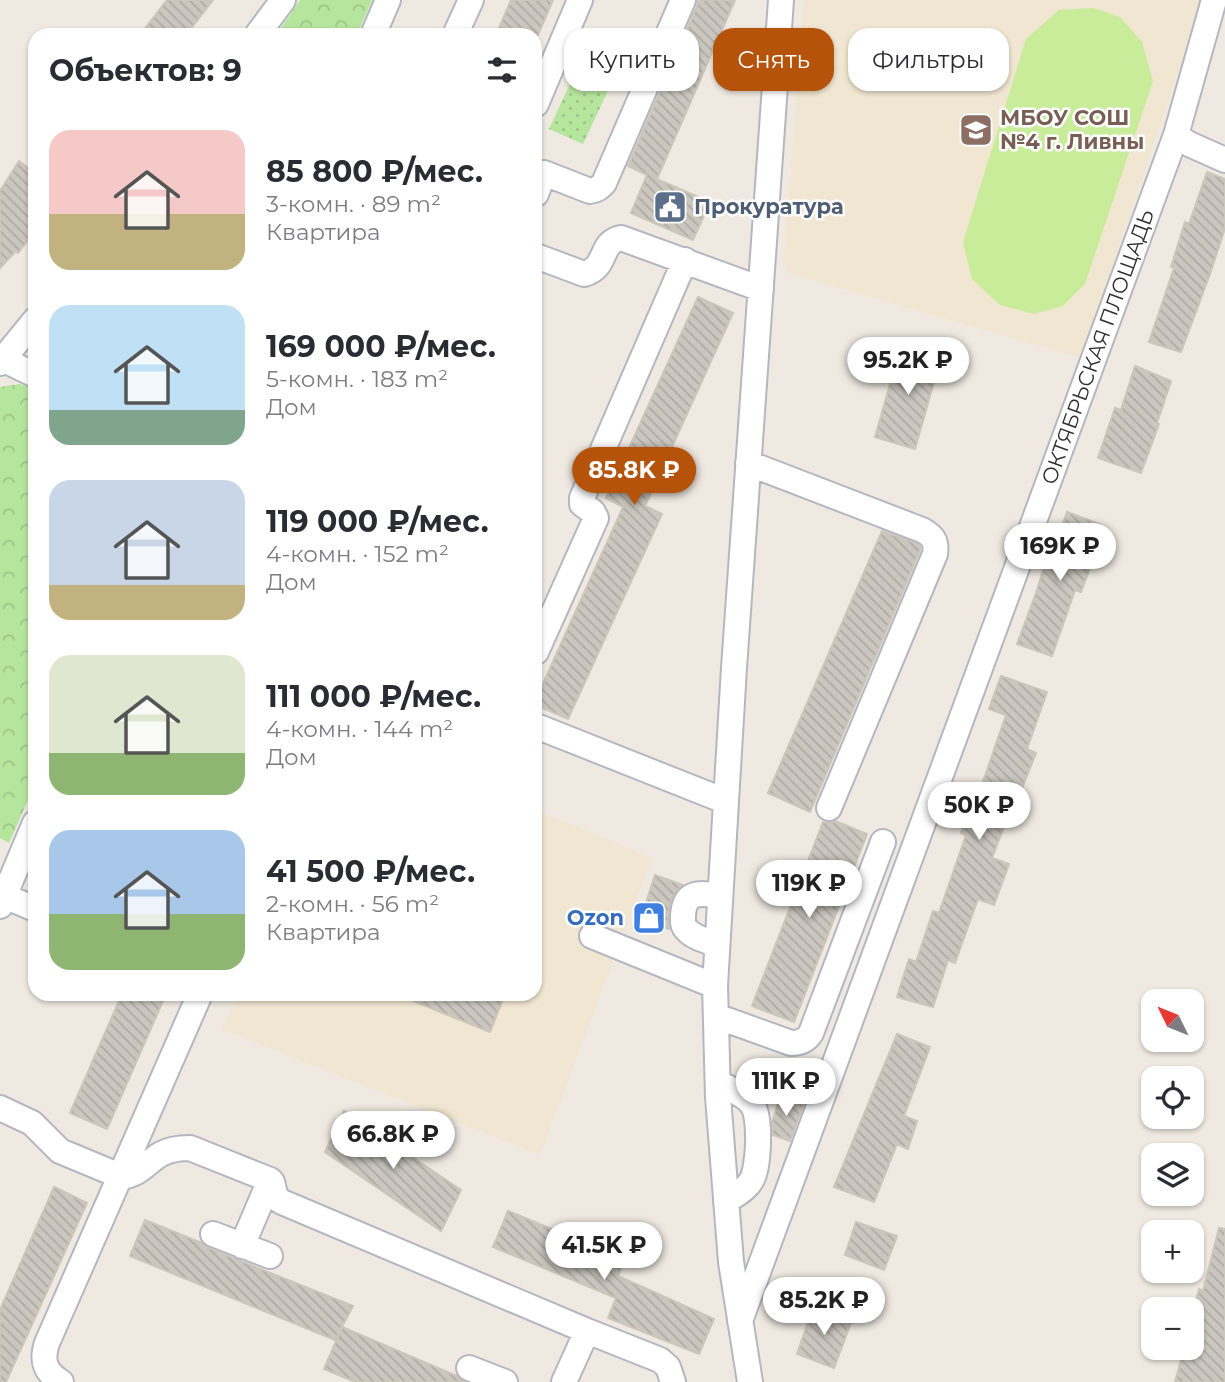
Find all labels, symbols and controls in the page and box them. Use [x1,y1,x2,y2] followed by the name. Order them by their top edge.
[564,28,699,91] chip: Купить
[713,28,834,91] chip: Снять
[848,28,1009,91] chip: Фильтры
[483,51,521,89] icon: filters
[49,52,242,89] text: Объектов: 9
[1000,105,1144,154] place label: МБОУ СОШ №4 г. Ливны
[957,111,995,149] school or university icon: МБОУ СОШ №4 г. Ливны
[266,153,483,190] text: 85 800 ₽/мес.
[105,158,189,242] icon: home
[651,188,689,226] public building icon: Прокуратура
[266,190,441,218] text: 3-комн. · 89 m²
[694,194,844,219] place label: Прокуратура
[1036,206,1159,488] street label: ОКТЯБРЬСКАЯ ПЛОЩАДЬ
[266,218,380,246] text: Квартира
[266,328,496,365] text: 169 000 ₽/мес.
[105,333,189,417] icon: home
[843,338,973,397] pin: 95.2K ₽
[863,346,953,374] text: 95.2K ₽
[266,365,448,393] text: 5-комн. · 183 m²
[266,393,317,421] text: Дом
[569,448,699,507] pin: 85.8K ₽
[588,456,680,484] text: 85.8K ₽
[266,503,489,540] text: 119 000 ₽/мес.
[105,508,189,592] icon: home
[1003,524,1117,583] pin: 169K ₽
[1020,532,1100,560] text: 169K ₽
[266,540,449,568] text: 4-комн. · 152 m²
[266,568,317,596] text: Дом
[266,678,481,715] text: 111 000 ₽/мес.
[105,683,189,767] icon: home
[266,715,453,743] text: 4-комн. · 144 m²
[266,743,317,771] text: Дом
[930,782,1028,842] pin: 50K ₽
[944,791,1014,819] text: 50K ₽
[266,853,475,890] text: 41 500 ₽/мес.
[105,858,189,942] icon: home
[752,860,866,920] pin: 119K ₽
[772,869,846,897] text: 119K ₽
[266,890,439,918] text: 2-комн. · 56 m²
[630,899,668,937] shop icon: Ozon
[567,905,624,930] place label: Ozon
[266,918,380,946] text: Квартира
[1141,989,1204,1052] north arrow
[1141,989,1204,1360] map controls
[729,1058,843,1118] pin: 111K ₽
[1141,1066,1204,1129] button: locate
[752,1067,820,1095] text: 111K ₽
[328,1112,458,1171] pin: 66.8K ₽
[347,1120,439,1148] text: 66.8K ₽
[1141,1143,1204,1206] button: layers
[1141,1220,1204,1283] button: +
[539,1222,669,1282] pin: 41.5K ₽
[561,1231,647,1259] text: 41.5K ₽
[759,1278,889,1337] pin: 85.2K ₽
[779,1286,869,1314] text: 85.2K ₽
[1141,1297,1204,1360] button: −

